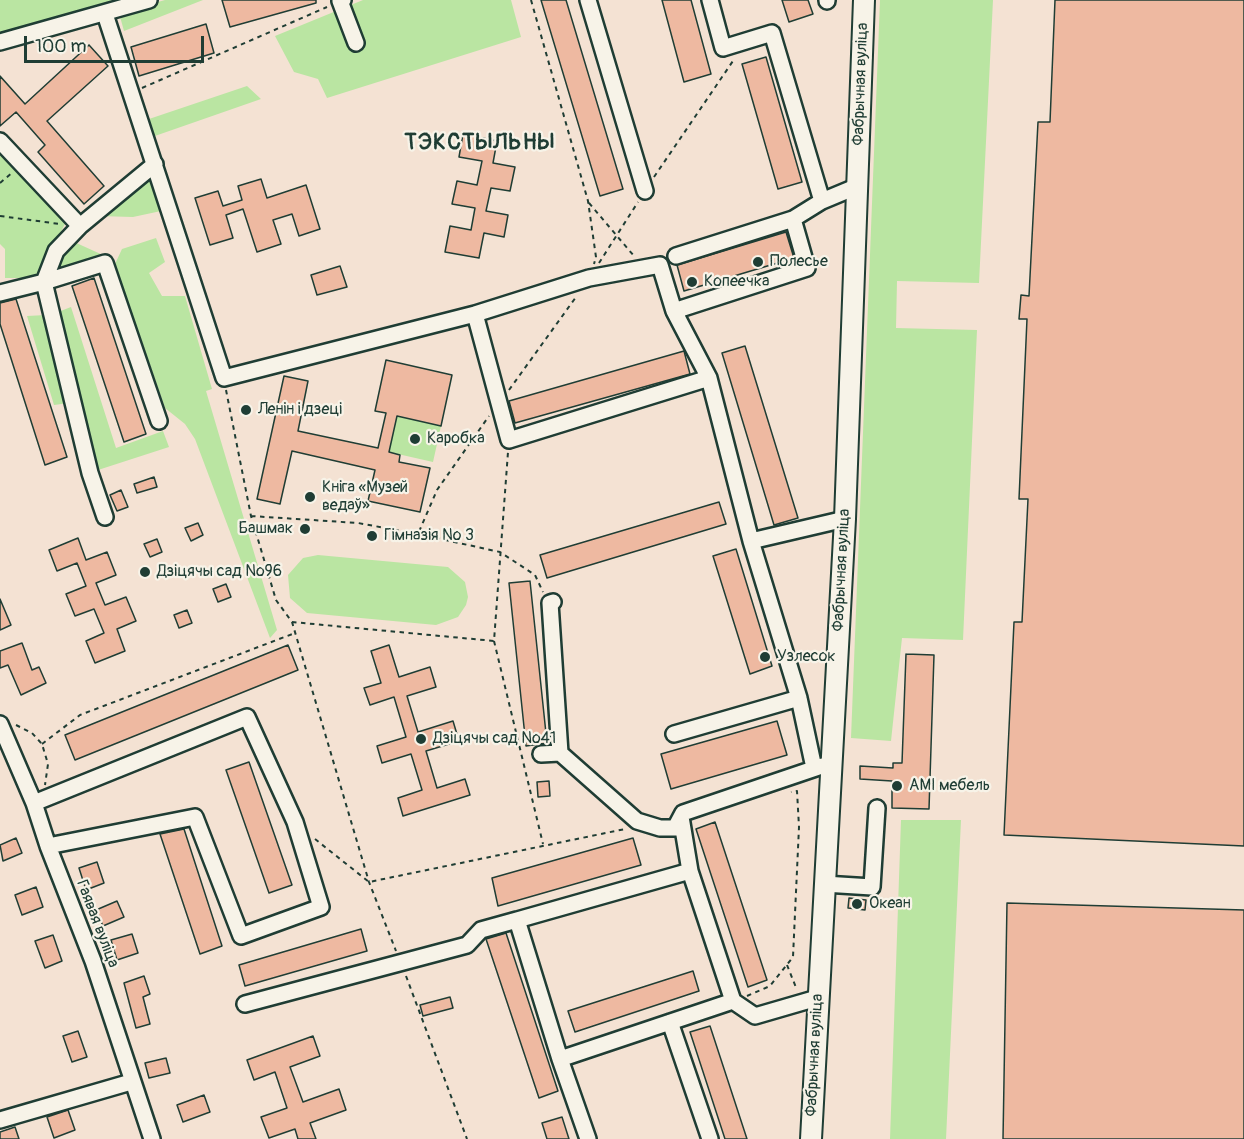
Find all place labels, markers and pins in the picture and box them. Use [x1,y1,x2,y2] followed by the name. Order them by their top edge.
[770,252,828,272] place label: Полесье
[751,255,765,269] marker: Полесье
[704,272,769,292] place label: Копеечка
[685,275,699,289] marker: Копеечка
[258,400,342,420] place label: Ленін і дзеці
[239,403,253,417] marker: Ленін і дзеці
[427,429,485,449] place label: Каробка
[408,432,422,446] marker: Каробка
[322,478,408,516] place label: Кніга «Музей ведаў»
[303,490,317,504] marker: Кніга «Музей ведаў»
[238,519,293,539] place label: Башмак
[298,522,312,536] marker: Башмак
[384,526,474,546] place label: Гімназія № 3
[365,529,379,543] marker: Гімназія № 3
[157,562,282,582] place label: Дзіцячы сад №96
[138,565,152,579] marker: Дзіцячы сад №96
[777,647,836,667] place label: Узлесок
[758,650,772,664] marker: Узлесок
[433,729,556,749] place label: Дзіцячы сад №41
[414,732,428,746] marker: Дзіцячы сад №41
[909,776,990,796] place label: AMI мебель
[890,779,904,793] marker: AMI мебель
[869,894,911,914] place label: Океан
[850,897,864,911] marker: Океан

